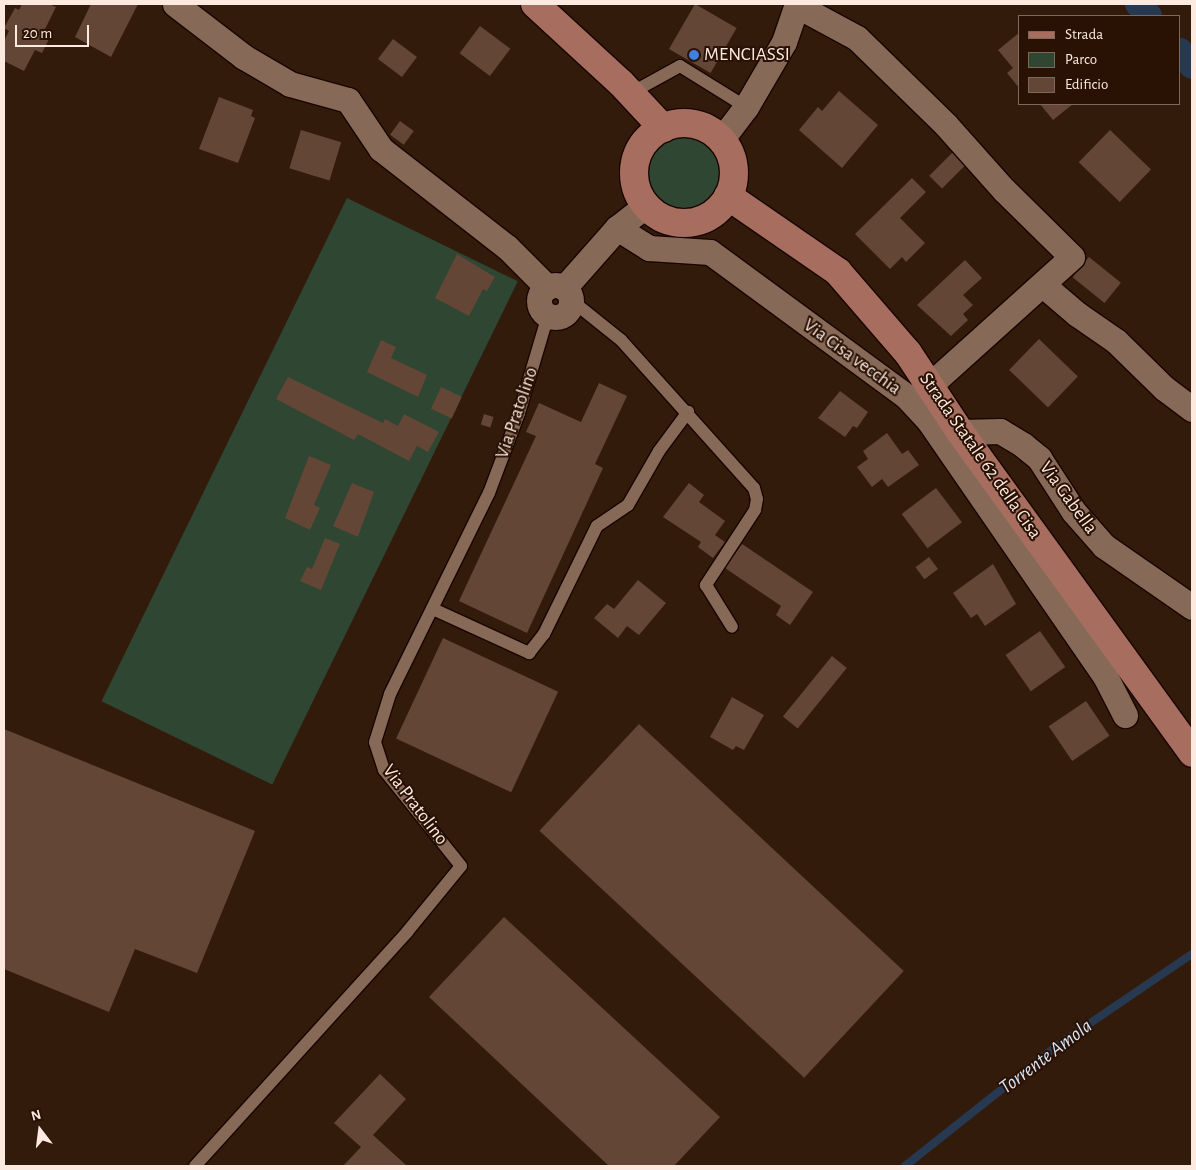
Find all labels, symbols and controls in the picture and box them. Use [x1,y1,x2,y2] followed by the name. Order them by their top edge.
[18,15,91,47] scale bar
[1018,15,1181,105] legend
[23,26,52,41] text: 20 m
[1065,27,1103,42] text: Strada
[704,44,790,66] place label: MENCIASSI
[688,49,700,61] marker: MENCIASSI
[1065,52,1097,67] text: Parco
[1065,77,1108,92] text: Edificio
[799,314,905,400] street label: Via Cisa vecchia
[491,364,543,462] street label: Via Pratolino
[914,369,1046,543] street label: Strada Statale 62 della Cisa
[1034,457,1102,539] street label: Via Gabella
[377,760,453,850] street label: Via Pratolino
[995,1014,1097,1100] water label: Torrente Amola
[15,1105,65,1155] north arrow
[30,1107,43,1124] text: N

